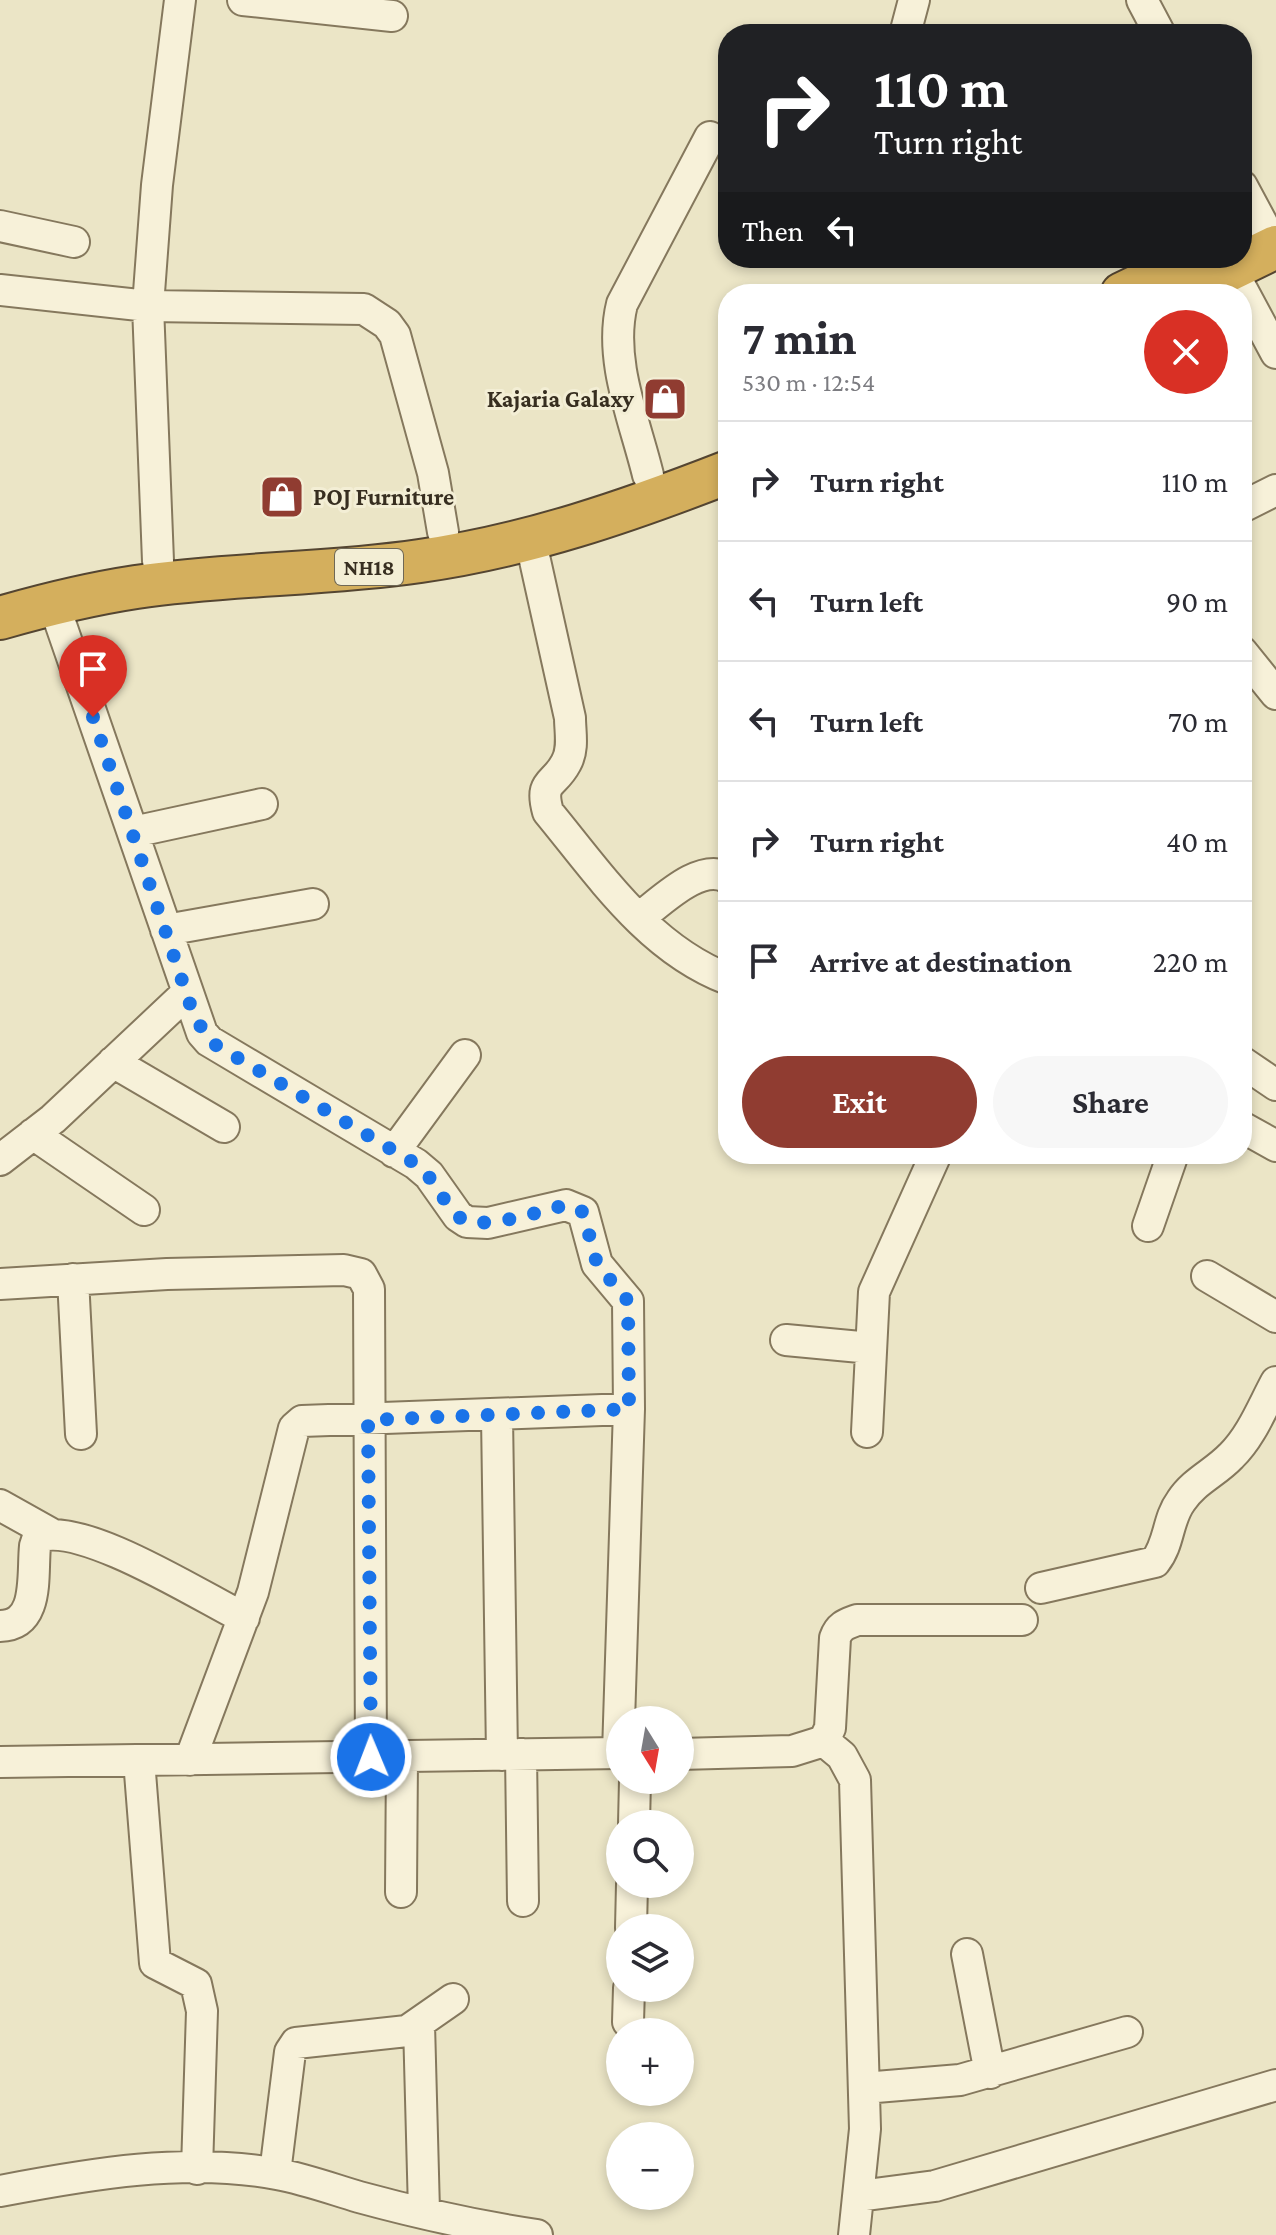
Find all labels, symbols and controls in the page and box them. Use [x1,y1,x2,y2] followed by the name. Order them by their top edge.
[742,56,846,160] icon: right
[874,57,1008,119] text: 110 m
[874,122,1022,162] text: Turn right
[820,208,864,252] icon: left
[742,214,804,247] text: Then
[1144,310,1228,394] button: close
[742,311,857,364] text: 7 min
[742,368,875,397] text: 530 m · 12:54
[641,375,689,423] shop icon: Kajaria Galaxy
[487,385,634,413] place label: Kajaria Galaxy
[742,459,786,503] icon: right
[810,465,944,498] text: Turn right
[1161,465,1228,498] text: 110 m
[258,473,306,521] shop icon: POJ Furniture
[313,483,454,510] place label: POJ Furniture
[335,549,403,585] road number: NH18
[742,579,786,623] icon: left
[810,585,923,618] text: Turn left
[1166,585,1228,618] text: 90 m
[59,635,127,717] pin
[71,647,115,691] icon: arrive
[742,699,786,743] icon: left
[810,705,923,738] text: Turn left
[1168,705,1228,738] text: 70 m
[742,819,786,863] icon: right
[810,825,944,858] text: Turn right
[1166,825,1228,858] text: 40 m
[742,939,786,983] icon: arrive
[810,945,1072,978] text: Arrive at destination
[1153,945,1228,978] text: 220 m
[742,1056,977,1148] button: Exit
[993,1056,1228,1148] button: Share
[606,1706,694,1794] north arrow
[606,1706,694,2210] map controls
[329,1715,413,1799] position arrow
[606,1810,694,1898] button: search
[606,1914,694,2002] button: layers
[606,2018,694,2106] button: +
[606,2122,694,2210] button: −

